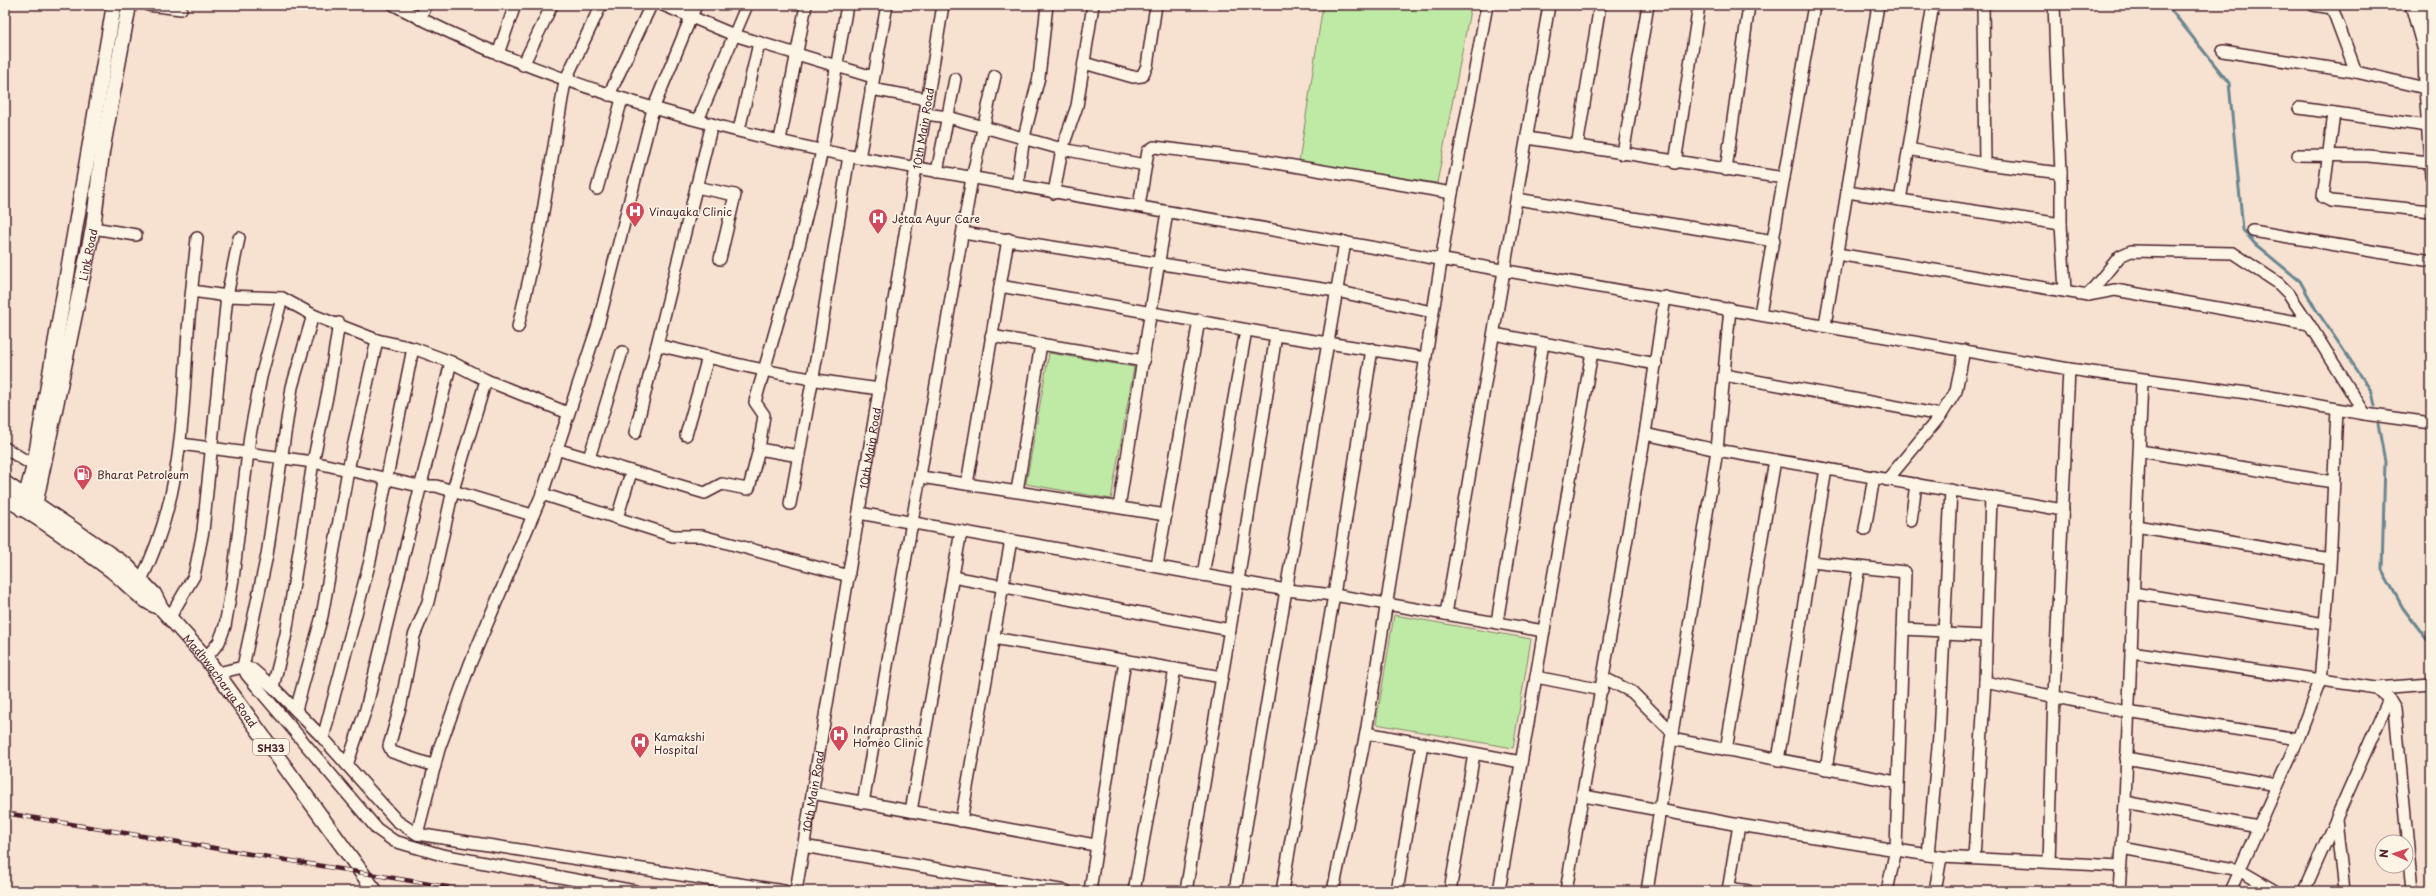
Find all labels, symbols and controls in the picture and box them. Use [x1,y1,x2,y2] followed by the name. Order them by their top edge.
[907,86,938,171] street label: 10th Main Road
[624,200,646,228] hospital icon: Vinayaka Clinic
[649,203,732,220] place label: Vinayaka Clinic
[867,207,889,235] hospital icon: Jetaa Ayur Care
[892,210,980,227] place label: Jetaa Ayur Care
[74,227,101,282] street label: Link Road
[854,406,885,490] street label: 10th Main Road
[72,463,94,491] fuel station icon: Bharat Petroleum
[97,466,189,483] place label: Bharat Petroleum
[180,630,262,731] street label: Madhwacharya Road
[853,721,924,751] place label: Indraprastha Homeo Clinic
[828,724,850,752] hospital icon: Indraprastha Homeo Clinic
[654,728,705,758] place label: Kamakshi Hospital
[629,731,651,759] hospital icon: Kamakshi Hospital
[253,739,289,755] road number: SH33
[797,749,828,834] street label: 10th Main Road
[2374,834,2414,874] north arrow
[2375,848,2392,858] text: N

